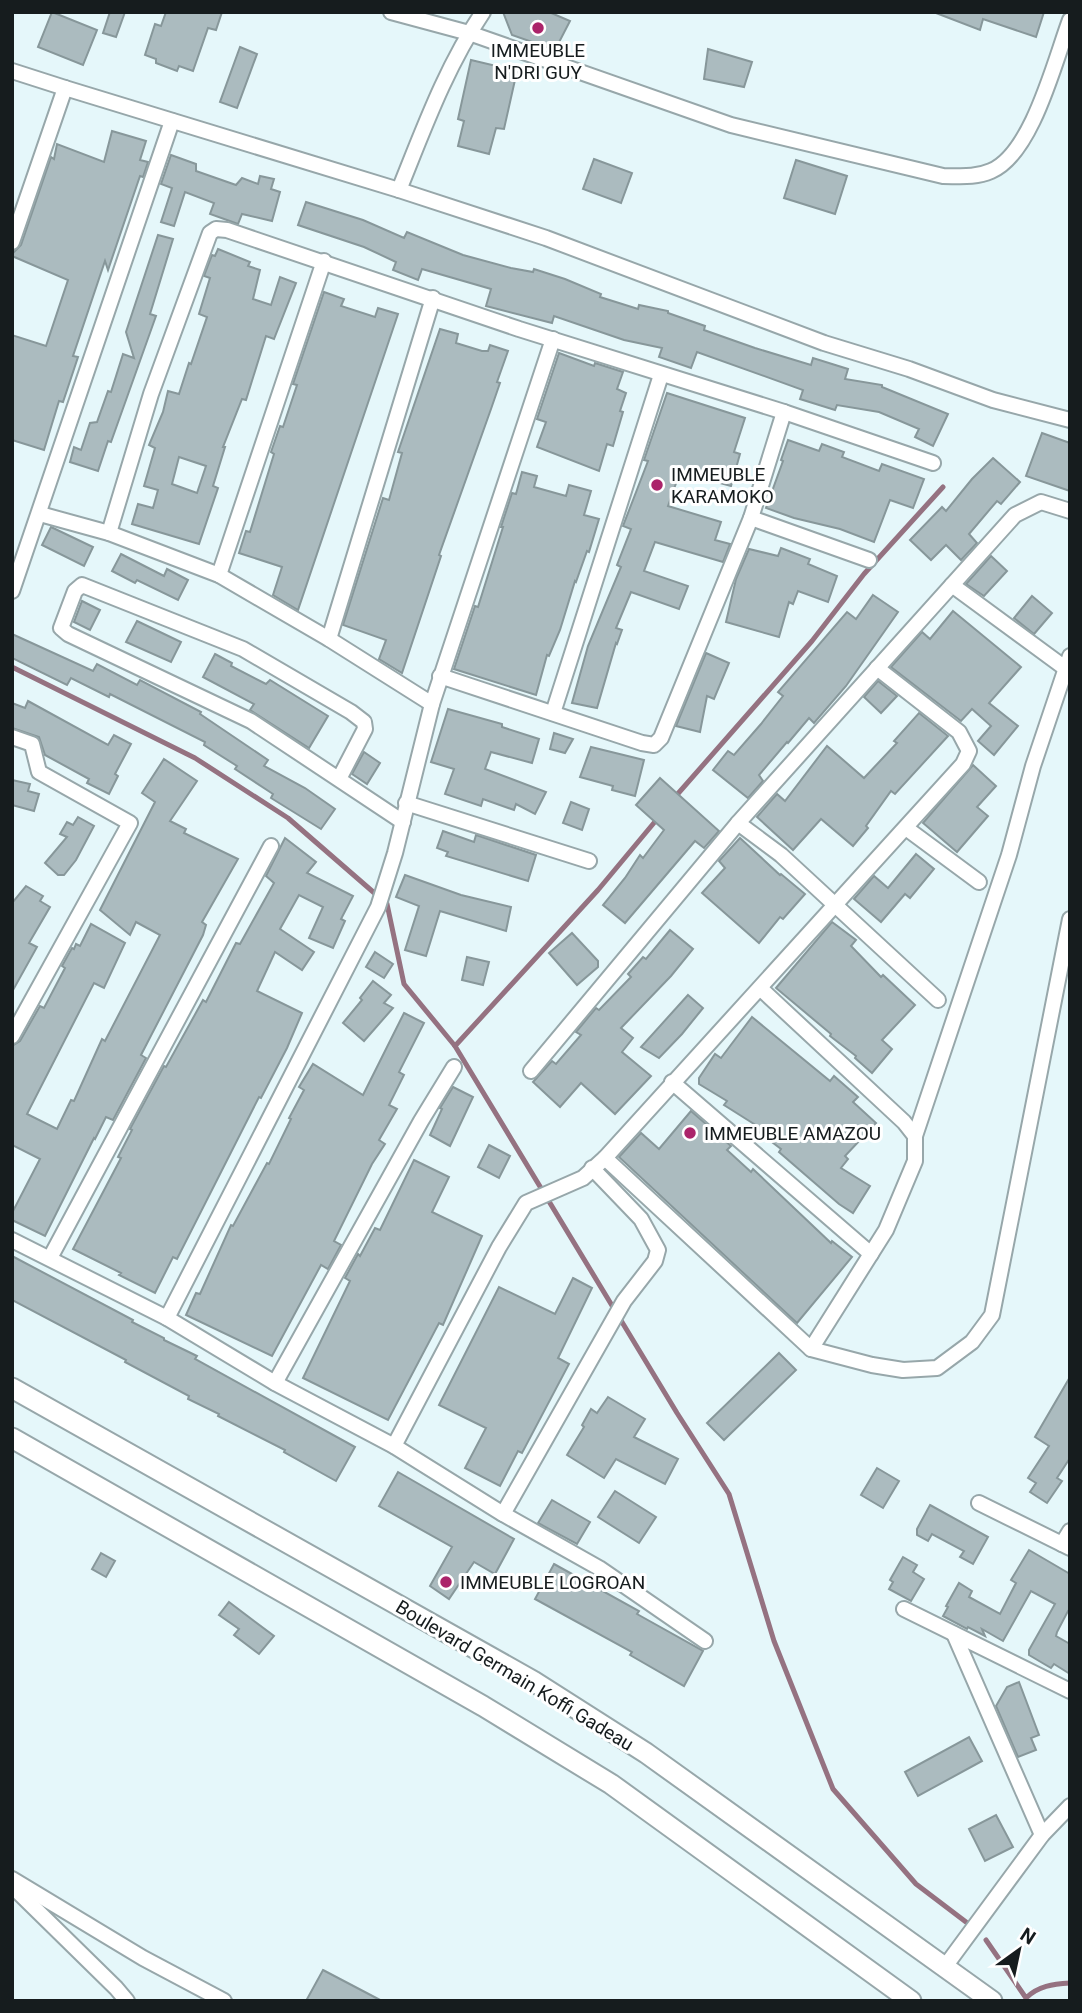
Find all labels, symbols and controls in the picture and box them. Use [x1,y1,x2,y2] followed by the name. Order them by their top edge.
[530,20,546,36] marker: IMMEUBLE N'DRI GUY
[491,39,585,84] place label: IMMEUBLE N'DRI GUY
[671,463,774,508] place label: IMMEUBLE KARAMOKO
[649,477,665,493] marker: IMMEUBLE KARAMOKO
[704,1122,881,1145] place label: IMMEUBLE AMAZOU
[682,1125,698,1141] marker: IMMEUBLE AMAZOU
[460,1571,645,1594] place label: IMMEUBLE LOGROAN
[438,1574,454,1590] marker: IMMEUBLE LOGROAN
[392,1595,638,1756] street label: Boulevard Germain Koffi Gadeau
[984,1915,1054,1985] north arrow
[1016,1923,1040,1949] text: N

